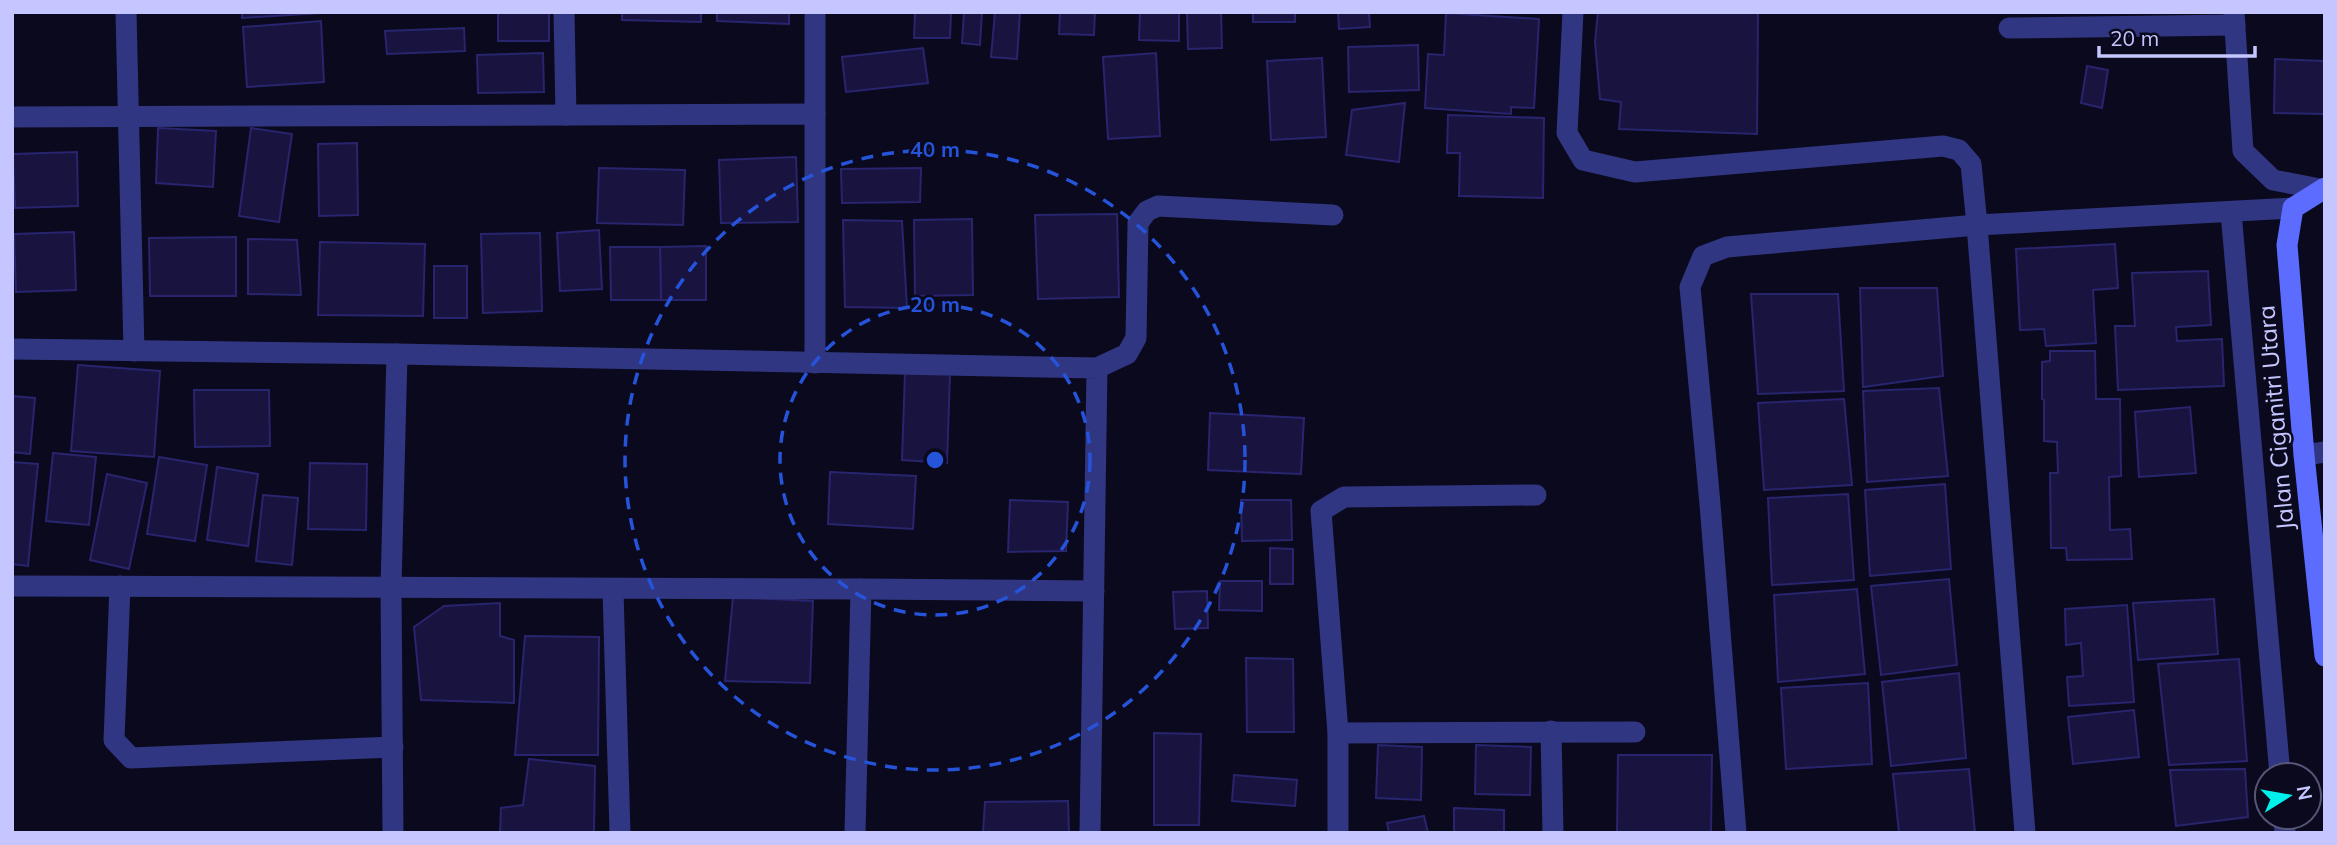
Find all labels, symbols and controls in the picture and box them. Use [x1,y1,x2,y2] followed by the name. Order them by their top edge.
[2099,14,2255,58] scale bar
[2110,25,2159,51] text: 20 m
[910,136,960,162] text: 40 m
[910,291,960,317] text: 20 m
[2250,304,2300,532] street label: Jalan Ciganitri Utara
[923,448,947,472] centre of rings
[2253,761,2323,831] north arrow
[2292,783,2318,802] text: N

